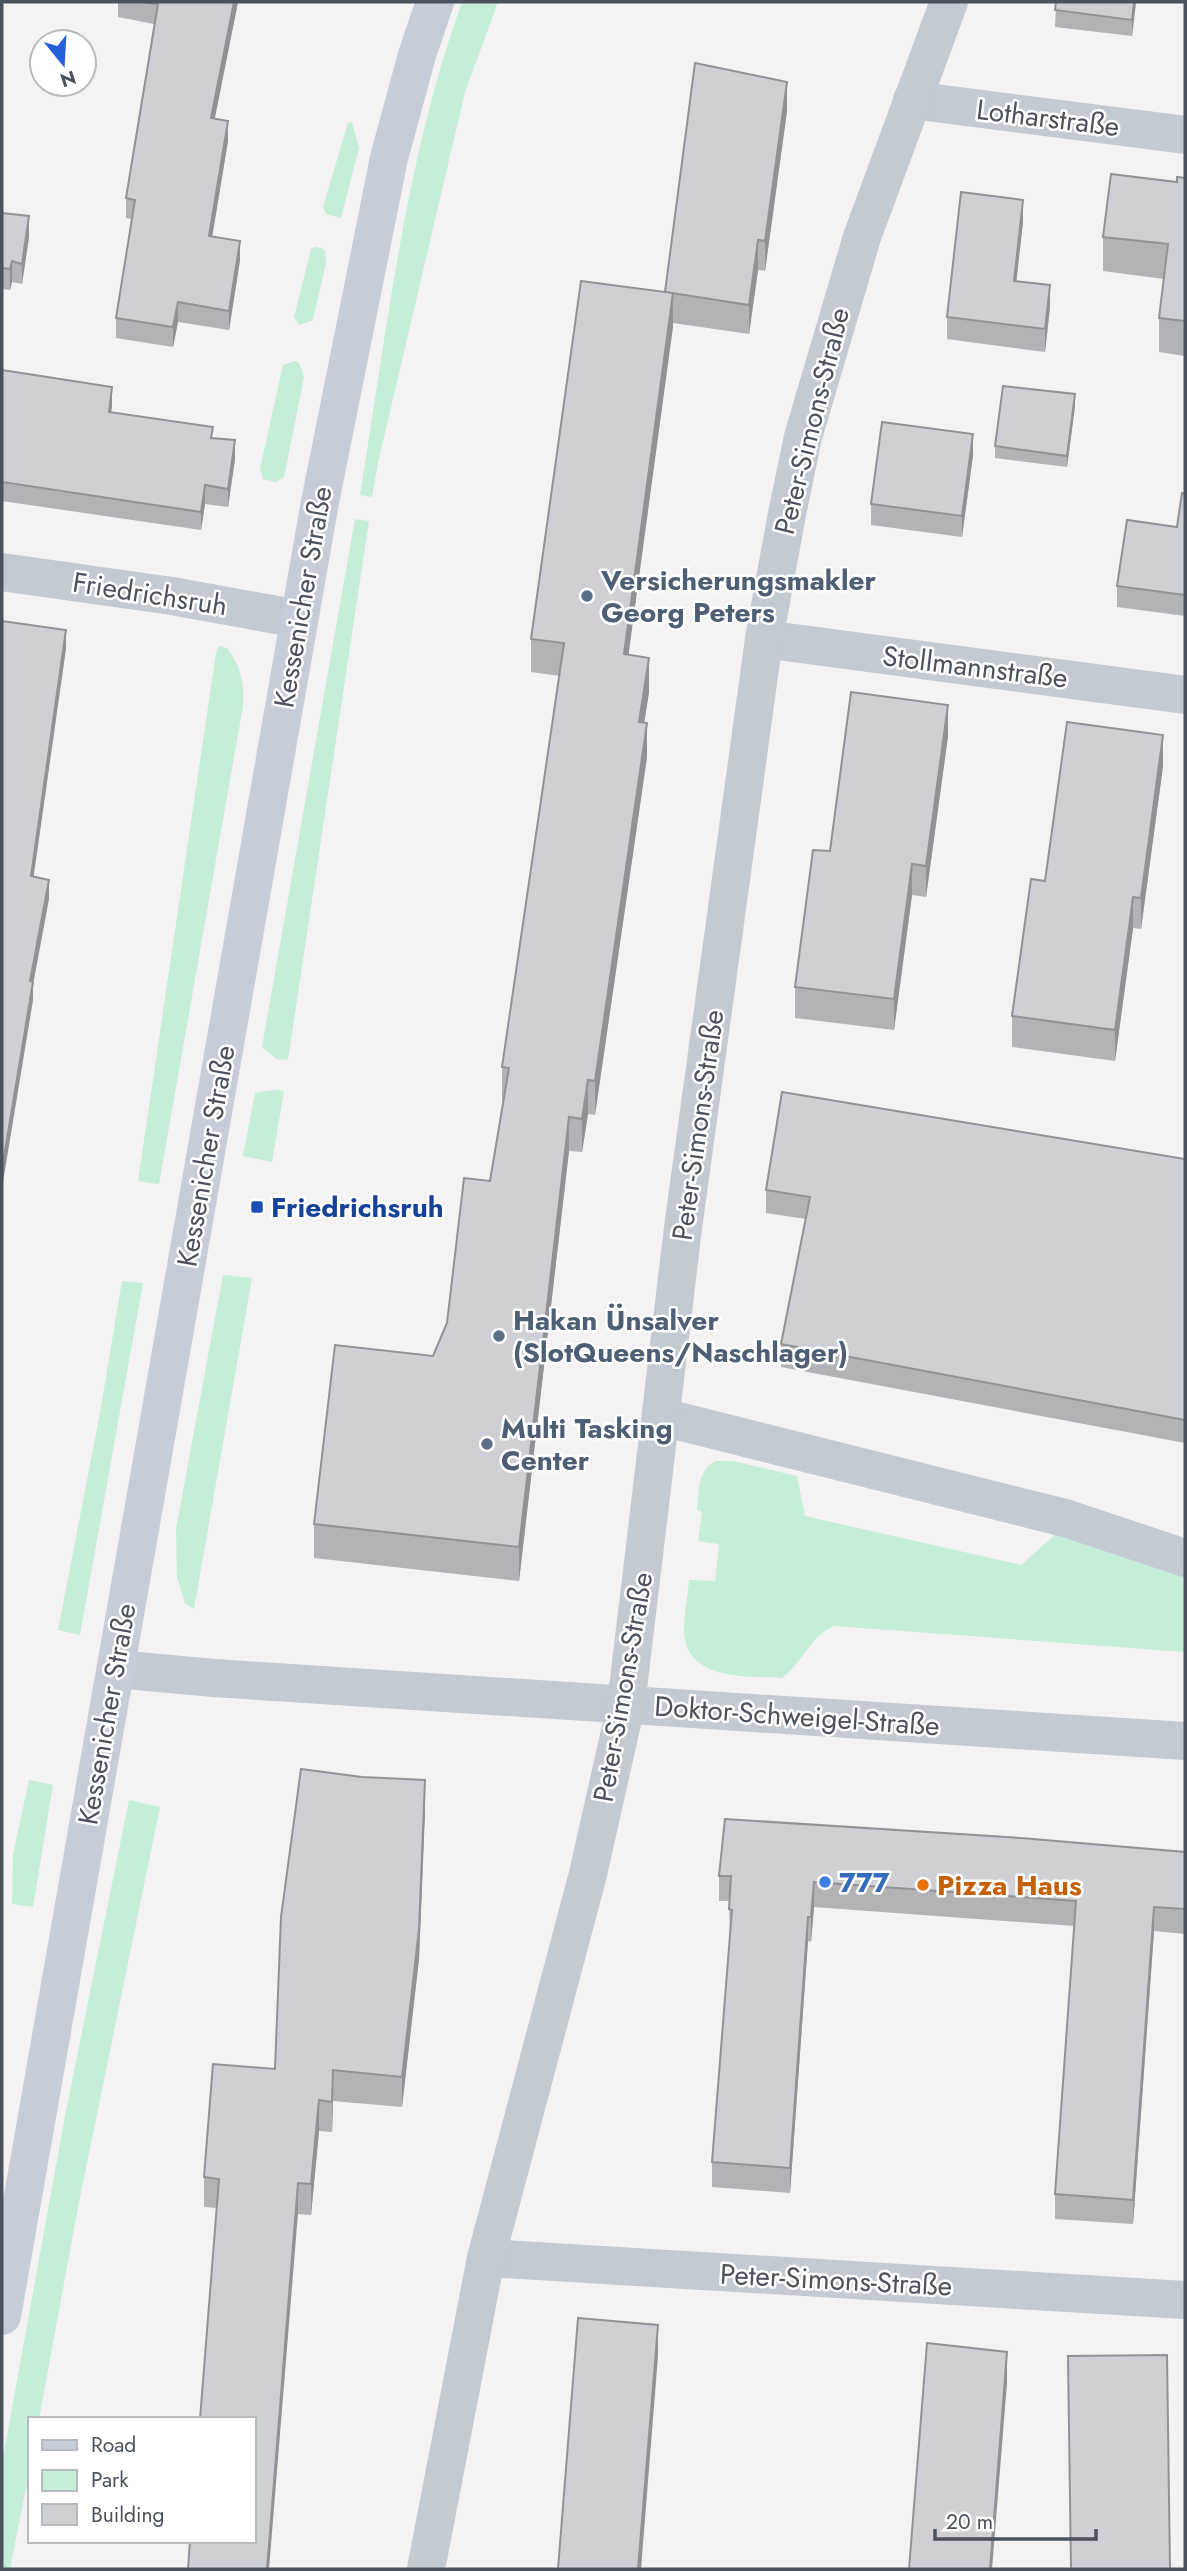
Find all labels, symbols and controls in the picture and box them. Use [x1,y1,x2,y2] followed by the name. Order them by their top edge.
[28,28,98,98] north arrow
[57,64,79,94] text: N
[974,89,1122,147] street label: Lotharstraße
[764,303,860,539] street label: Peter-Simons-Straße
[263,483,343,711] street label: Kessenicher Straße
[600,560,877,633] place label: Versicherungsmakler Georg Peters
[70,562,230,626] street label: Friedrichsruh
[579,588,595,604] marker: Versicherungsmakler Georg Peters
[880,635,1070,699] street label: Stollmannstraße
[662,1007,734,1243] street label: Peter-Simons-Straße
[166,1042,246,1270] street label: Kessenicher Straße
[271,1187,444,1228] place label: Friedrichsruh
[249,1199,265,1215] marker: Friedrichsruh
[513,1300,848,1373] place label: Hakan Ünsalver (SlotQueens/Naschlager)
[491,1328,507,1344] marker: Hakan Ünsalver (SlotQueens/Naschlager)
[501,1408,672,1481] place label: Multi Tasking Center
[479,1436,495,1452] marker: Multi Tasking Center
[583,1569,663,1805] street label: Peter-Simons-Straße
[67,1600,147,1828] street label: Kessenicher Straße
[653,1686,941,1746] street label: Doktor-Schweigel-Straße
[839,1862,890,1903] place label: 777
[937,1865,1082,1906] place label: Pizza Haus
[817,1874,833,1890] marker: 777
[915,1877,931,1893] marker: Pizza Haus
[719,2253,953,2307] street label: Peter-Simons-Straße
[28,2417,256,2543] legend
[91,2430,136,2460] text: Road
[91,2465,129,2495] text: Park
[935,2498,1096,2542] scale bar
[91,2500,164,2530] text: Building
[946,2507,993,2537] text: 20 m

